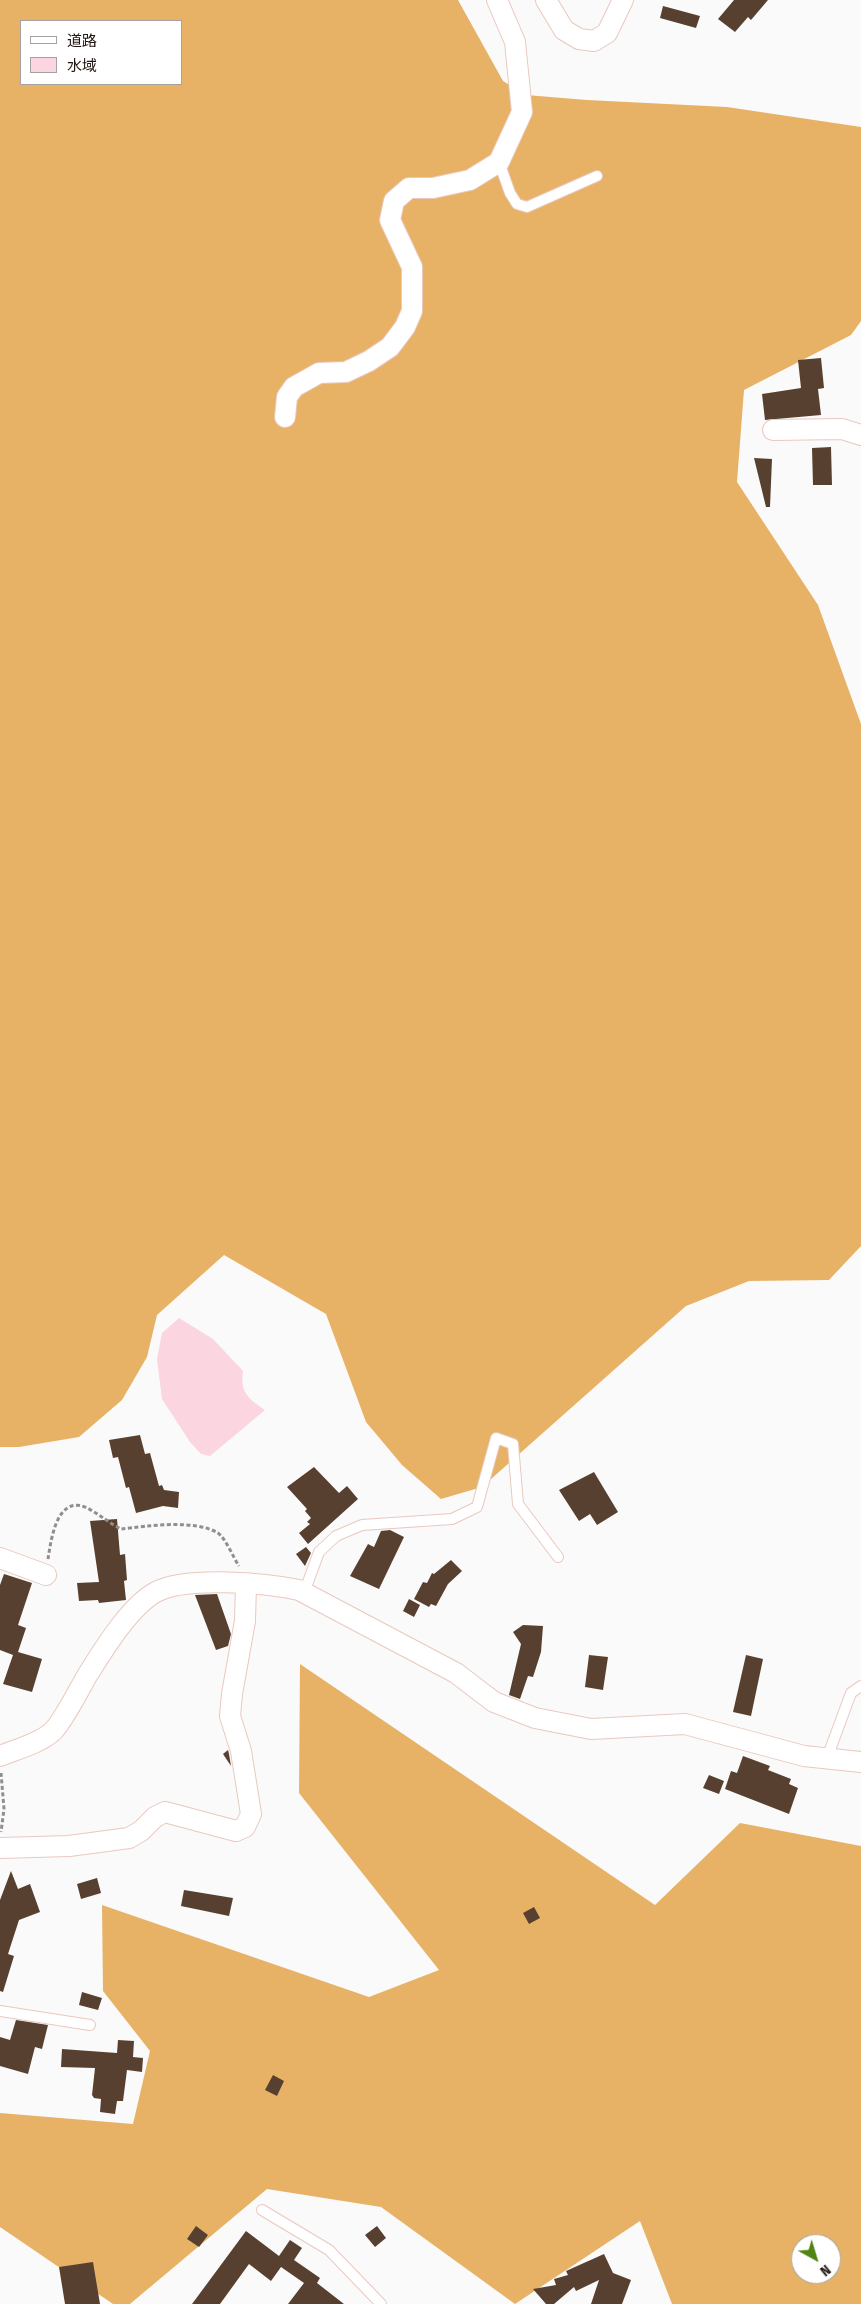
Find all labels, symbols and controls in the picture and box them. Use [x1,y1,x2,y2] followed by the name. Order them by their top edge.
[20,20,182,85] legend
[67,32,97,50] text: 道路
[67,57,97,75] text: 水域
[791,2234,841,2284] north arrow
[817,2261,834,2280] text: N

